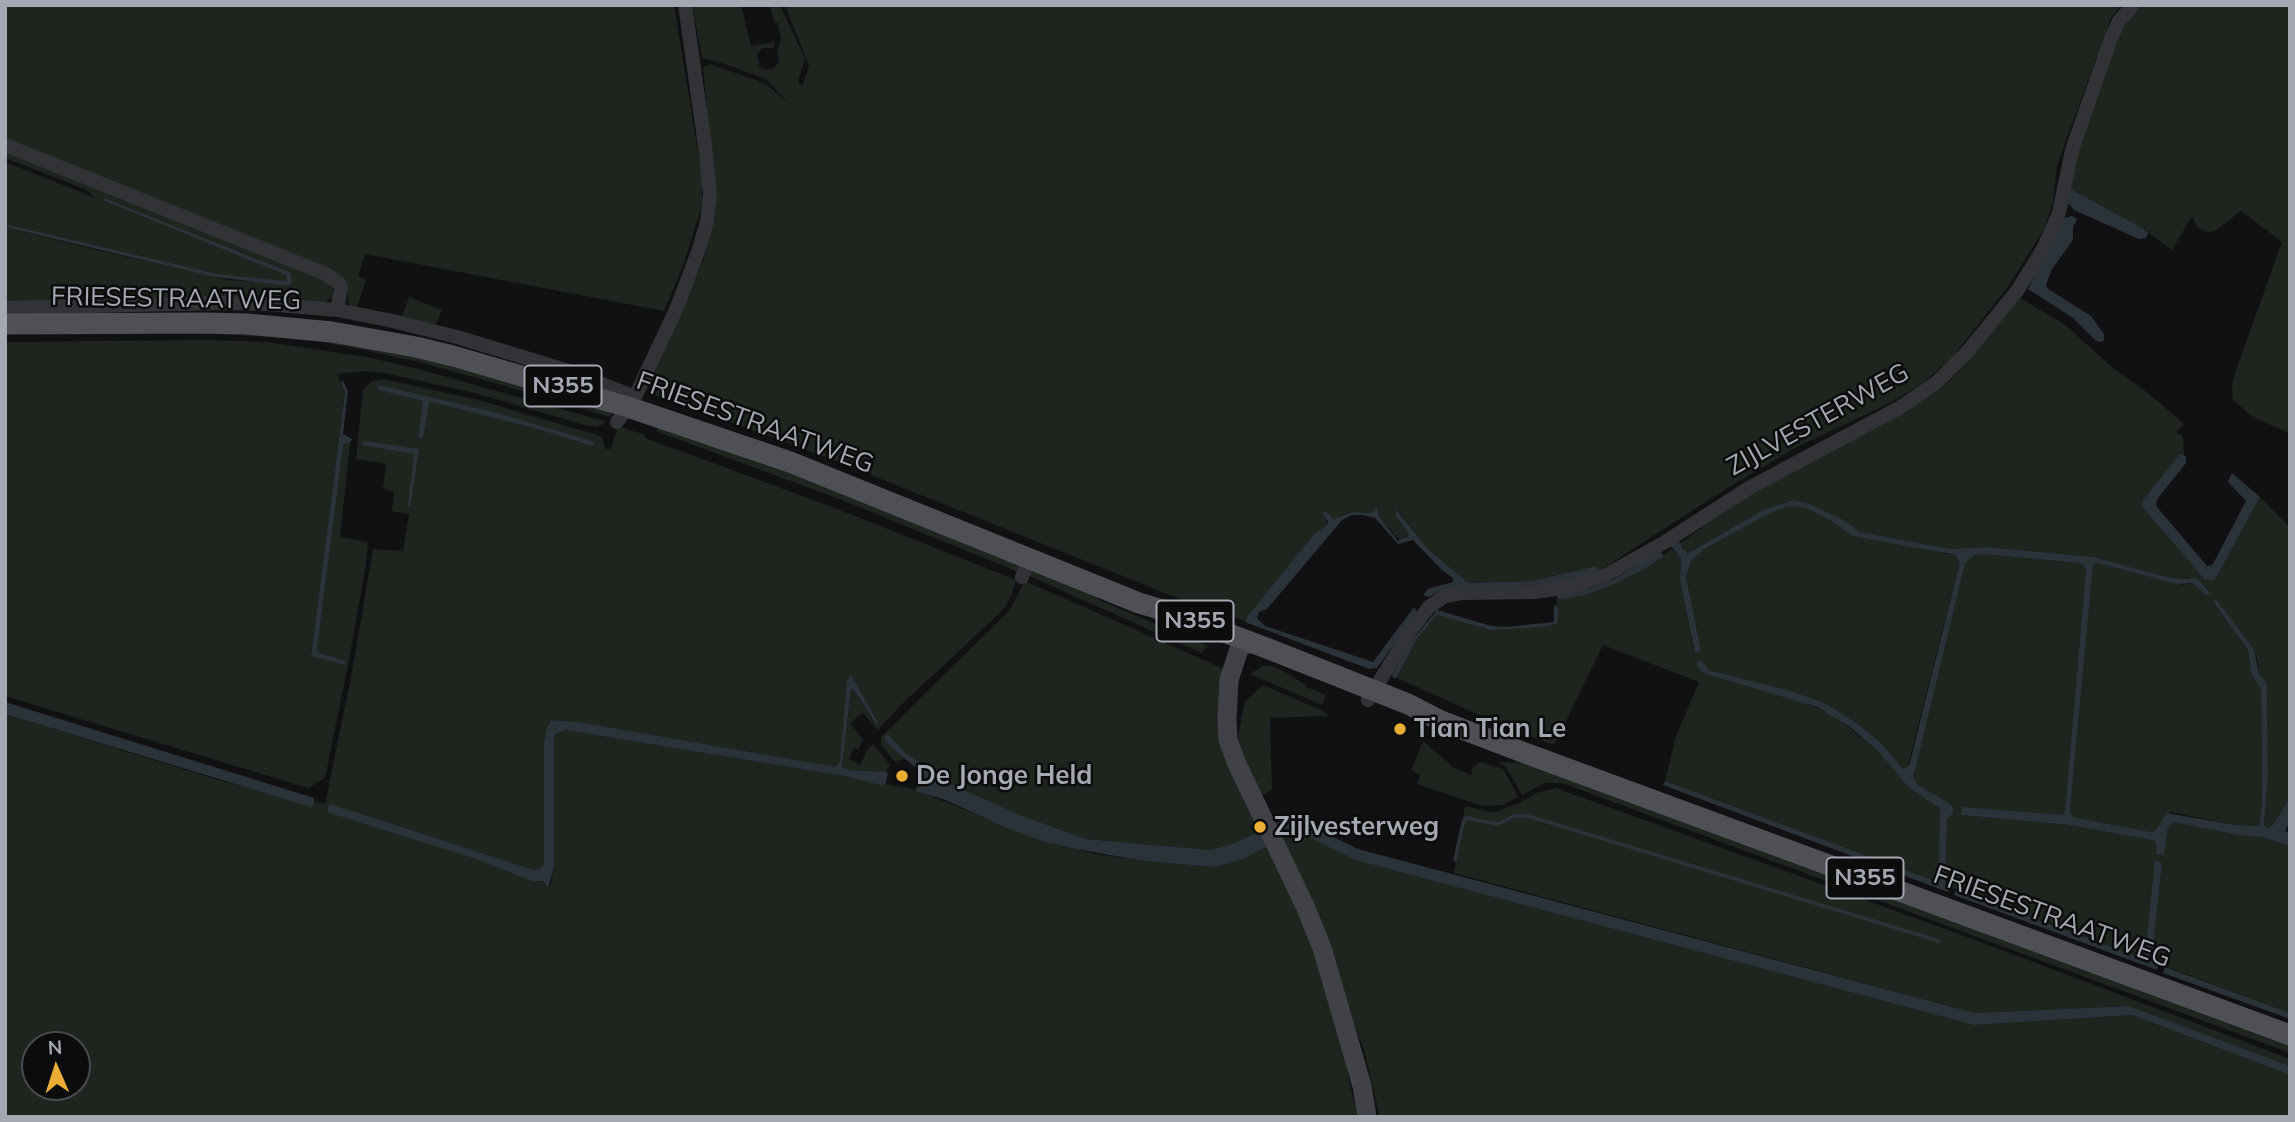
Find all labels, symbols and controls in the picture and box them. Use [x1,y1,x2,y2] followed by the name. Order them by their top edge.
[51,281,301,317] street label: FRIESESTRAATWEG
[1722,357,1914,483] street label: ZIJLVESTERWEG
[524,366,602,407] road number: N355
[632,366,878,480] street label: FRIESESTRAATWEG
[1156,600,1234,642] road number: N355
[1414,713,1566,745] place label: Tian Tian Le
[1392,721,1408,737] marker: Tian Tian Le
[916,760,1092,792] place label: De Jonge Held
[894,768,910,784] marker: De Jonge Held
[1274,811,1439,843] place label: Zijlvesterweg
[1252,819,1268,835] marker: Zijlvesterweg
[1826,858,1904,898] road number: N355
[1929,860,2175,974] street label: FRIESESTRAATWEG
[21,1031,91,1101] north arrow
[47,1035,63,1059] text: N

